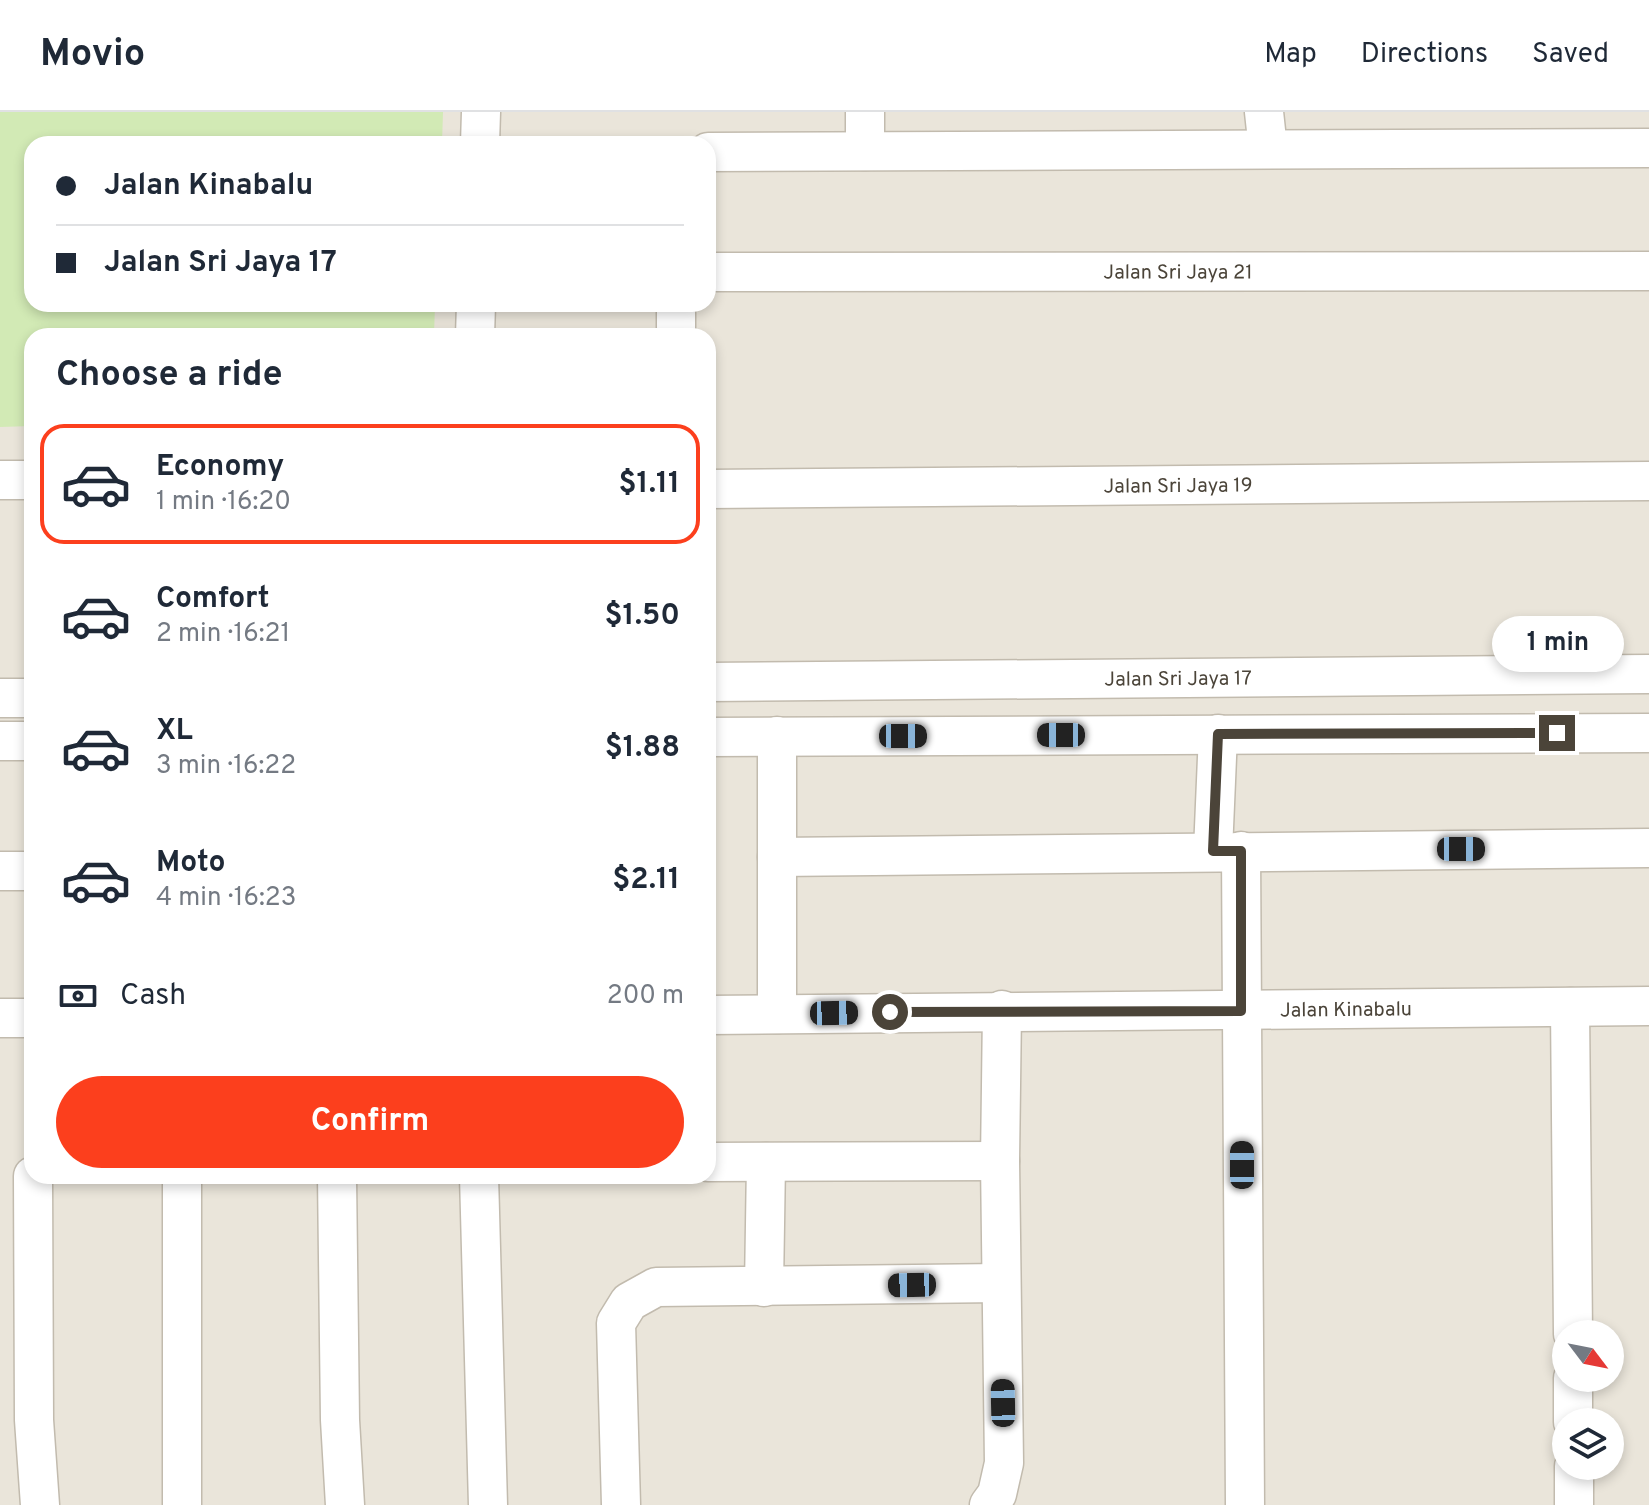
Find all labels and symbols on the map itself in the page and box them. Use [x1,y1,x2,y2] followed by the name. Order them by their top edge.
[1103,260,1253,287] street label: Jalan Sri Jaya 21
[1103,473,1253,501] street label: Jalan Sri Jaya 19
[1491,617,1623,673] callout: 1 min
[1104,666,1252,694] street label: Jalan Sri Jaya 17
[1539,715,1575,751] route end
[1037,723,1085,747] car
[879,724,927,748] car
[1437,837,1485,861] car
[872,994,908,1030] route start
[1280,997,1412,1025] street label: Jalan Kinabalu
[810,1001,858,1025] car
[1230,1141,1254,1189] car
[888,1273,936,1297] car
[1552,1320,1624,1392] north arrow
[991,1379,1015,1427] car

